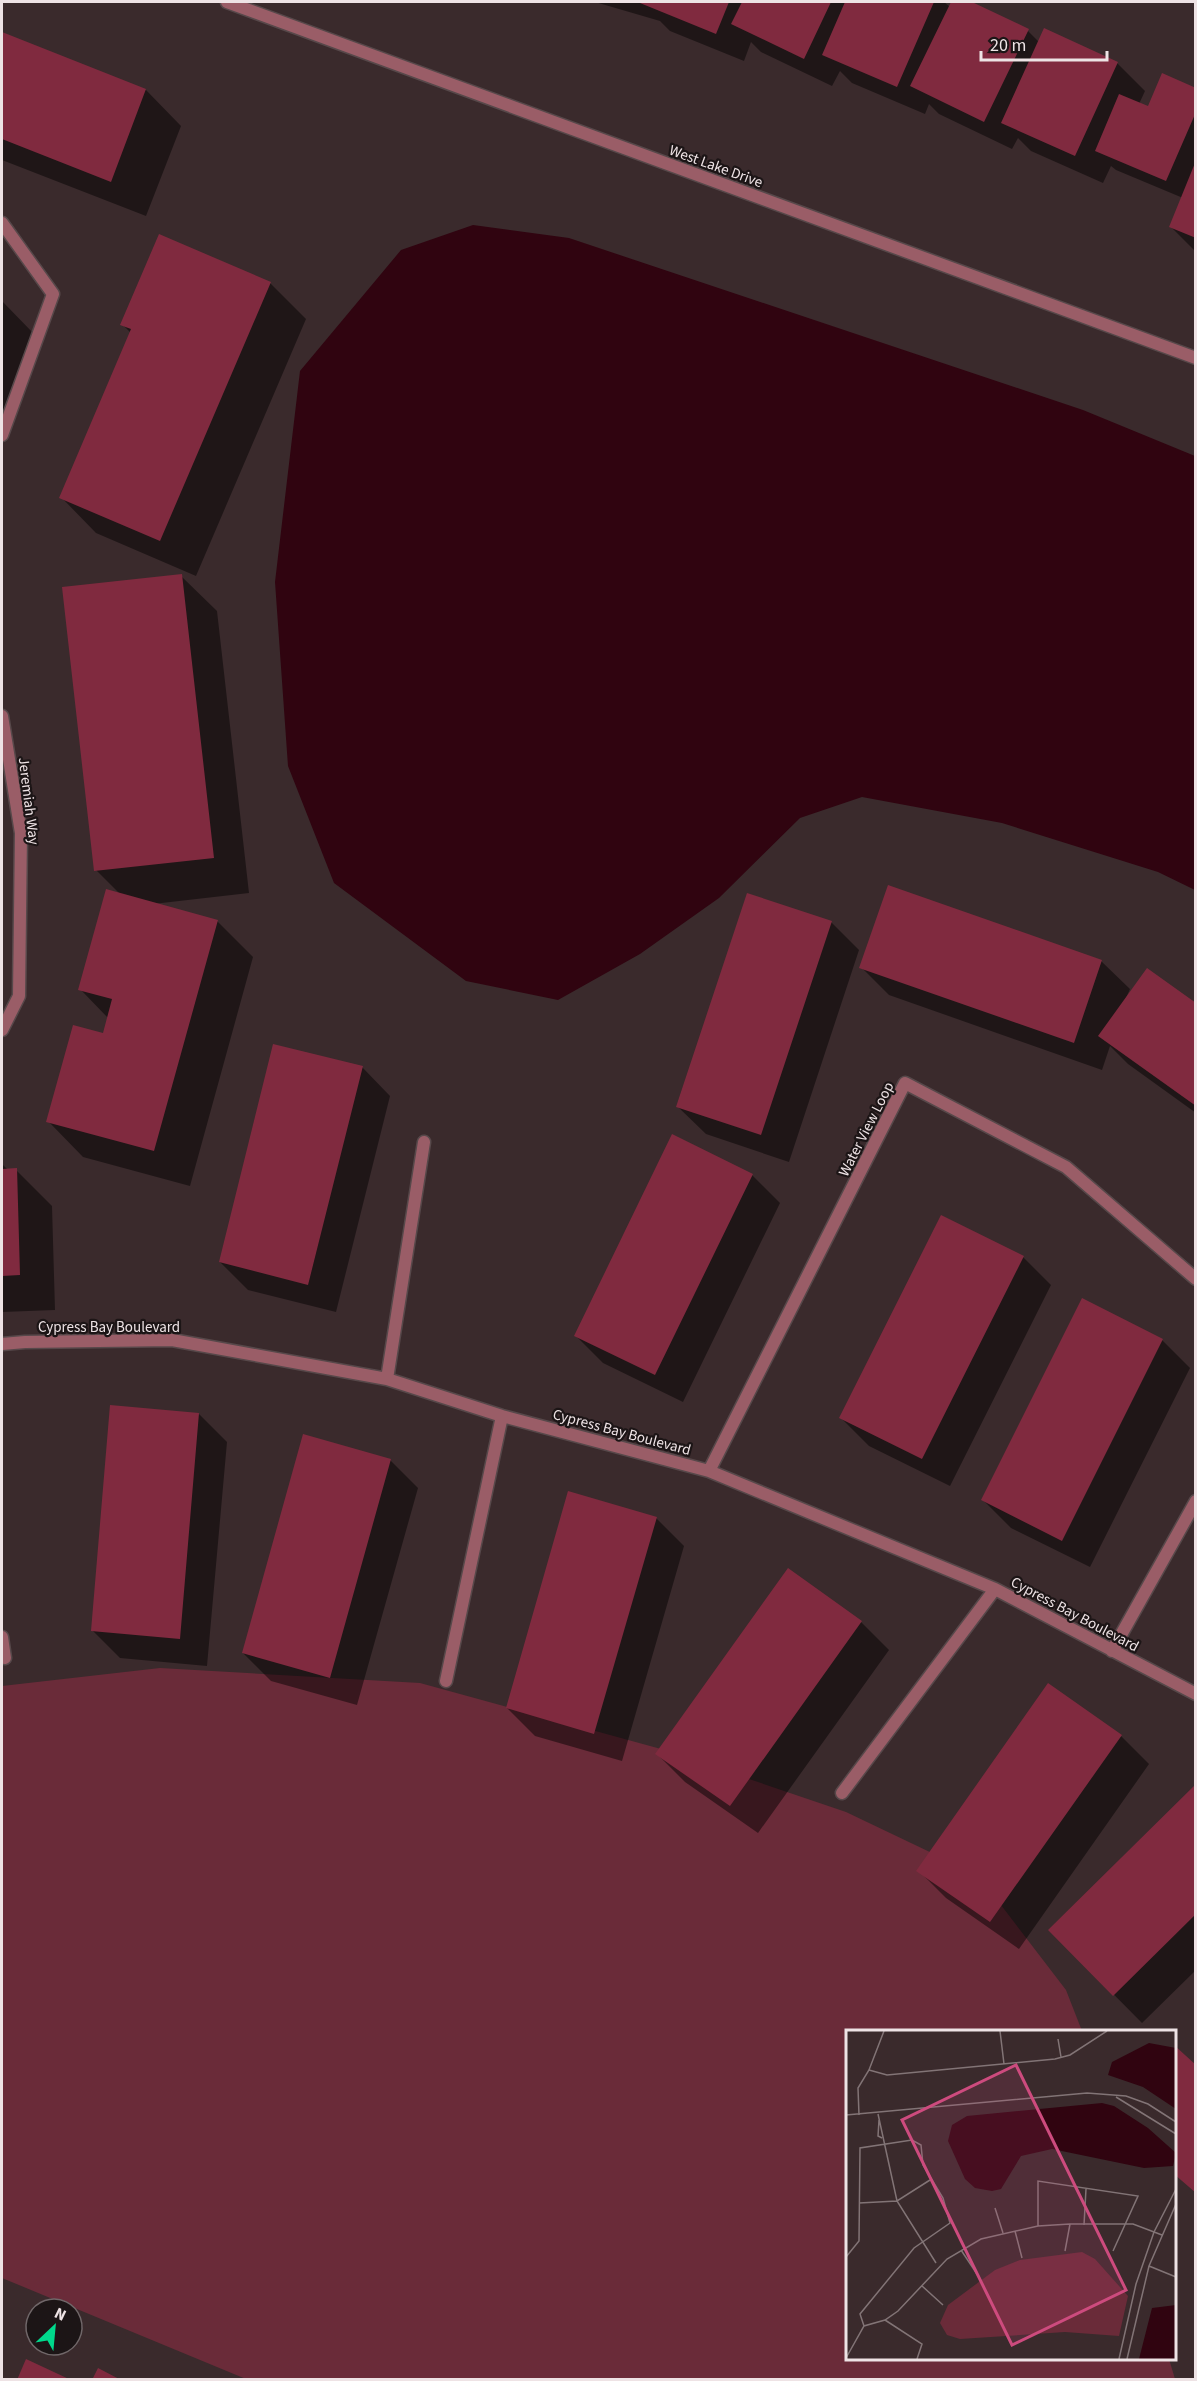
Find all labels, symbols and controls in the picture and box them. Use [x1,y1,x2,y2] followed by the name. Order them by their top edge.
[981,24,1107,62] scale bar
[990,33,1026,58] text: 20 m
[666,140,766,193] street label: West Lake Drive
[13,756,44,846] street label: Jeremiah Way
[834,1078,899,1180] street label: Water View Loop
[38,1317,180,1338] street label: Cypress Bay Boulevard
[550,1404,693,1461] street label: Cypress Bay Boulevard
[1007,1572,1142,1657] street label: Cypress Bay Boulevard
[846,2030,1176,2360] inset map
[24,2297,84,2357] north arrow
[51,2302,70,2327] text: N

